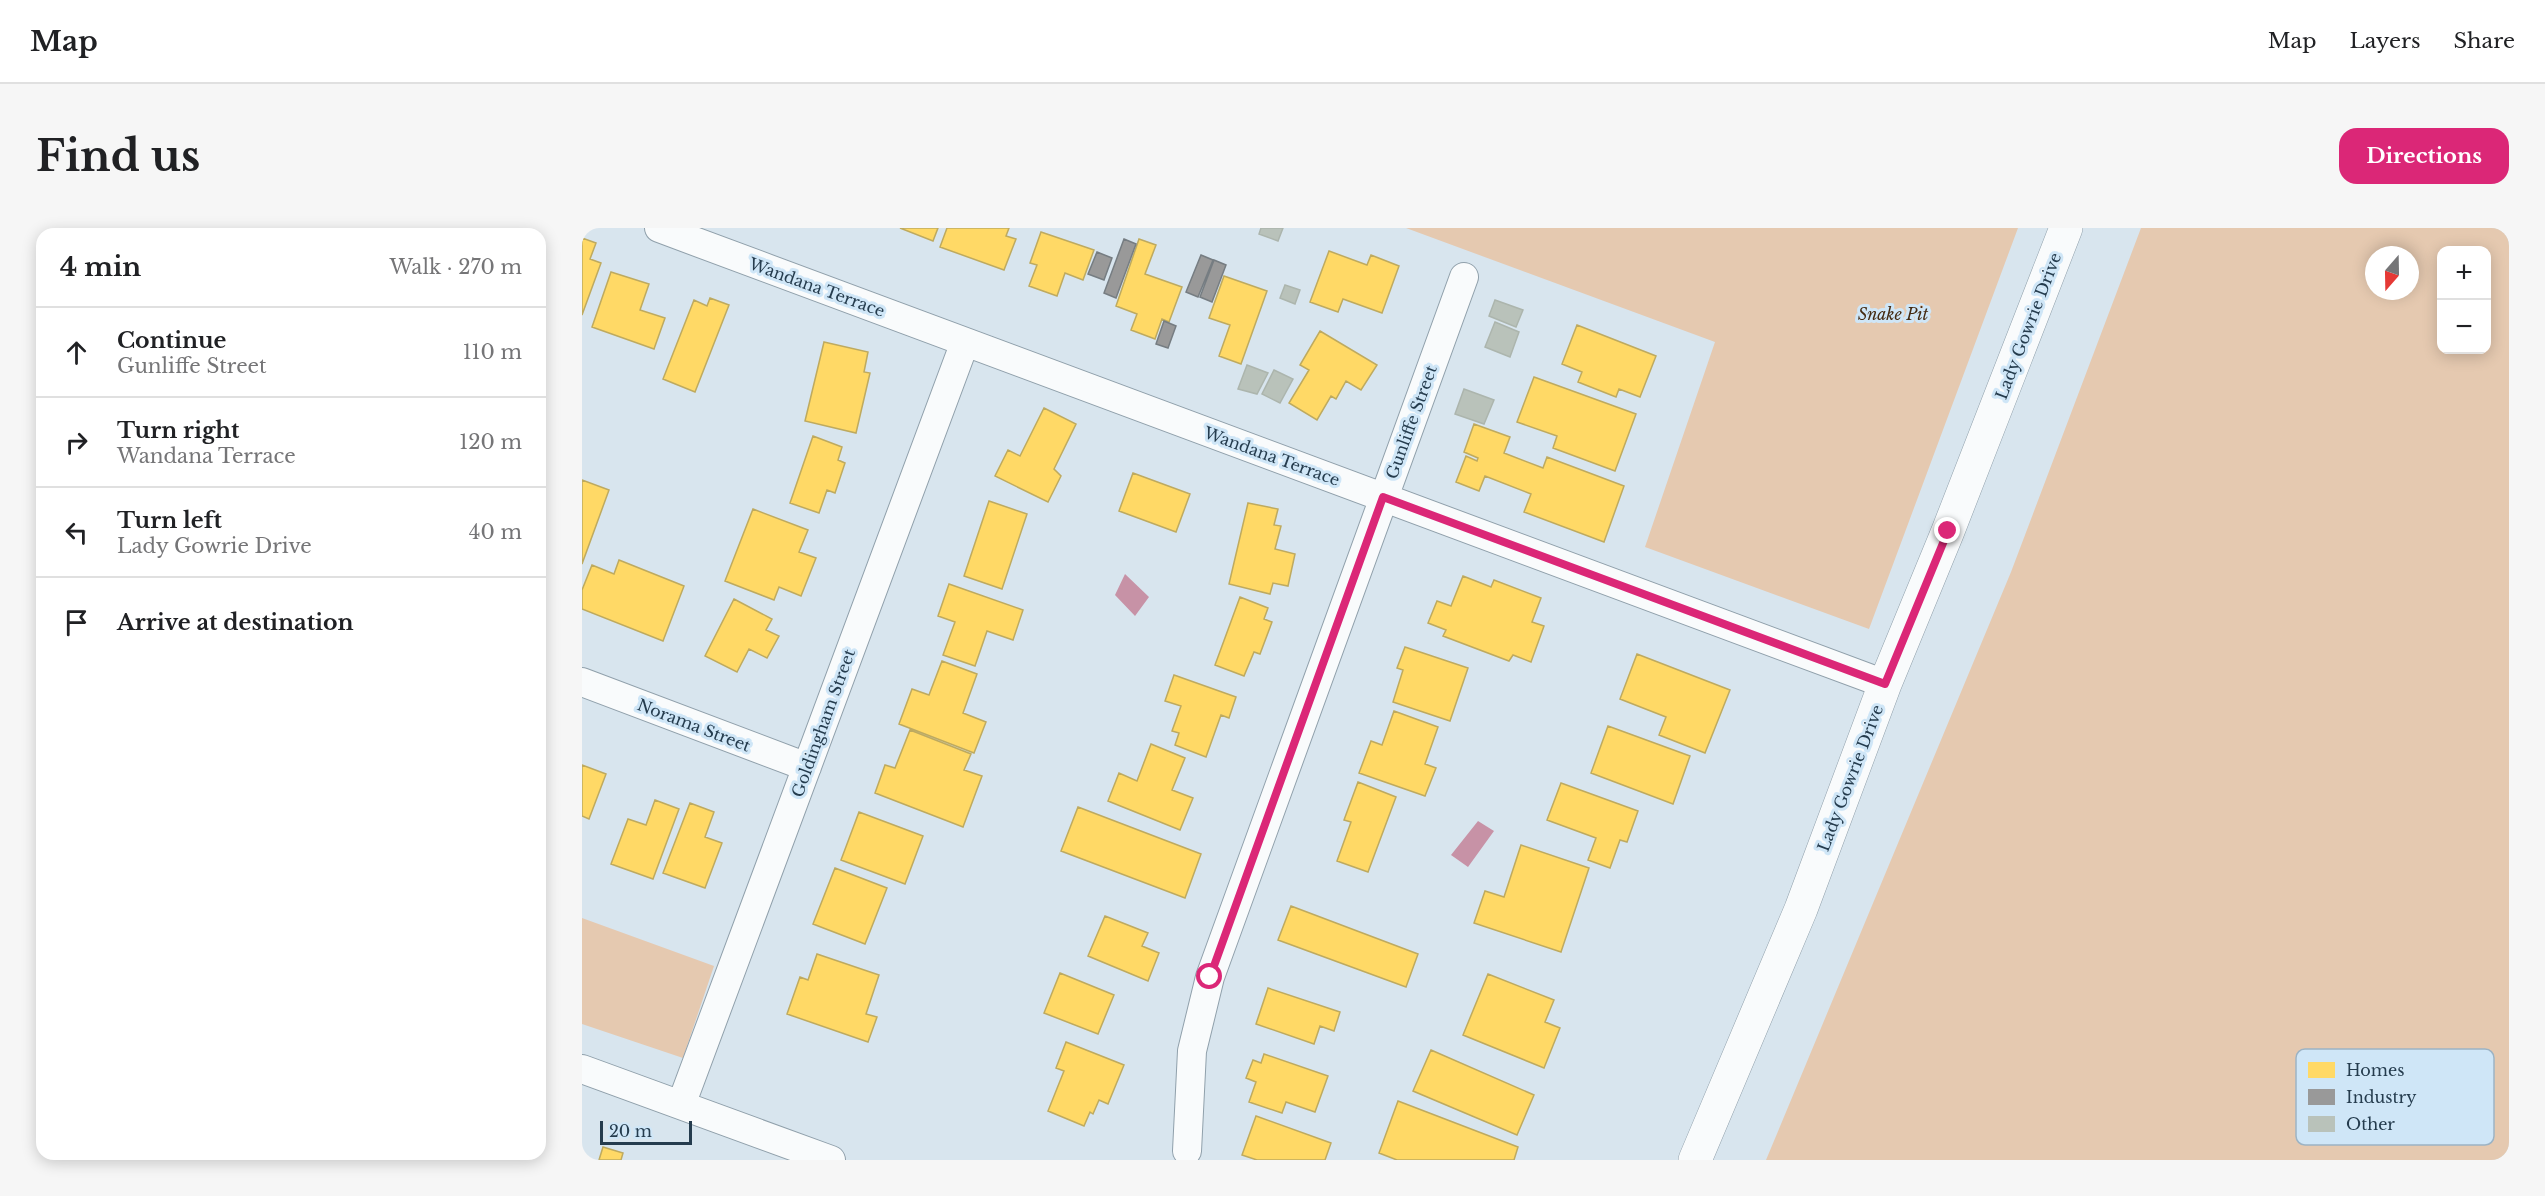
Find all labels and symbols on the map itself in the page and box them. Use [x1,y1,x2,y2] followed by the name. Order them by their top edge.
[2365,246,2419,300] north arrow
[1991,250,2065,402] street label: Lady Gowrie Drive
[745,253,888,321] street label: Wandana Terrace
[1858,304,1928,324] park label: Snake Pit
[1381,362,1441,482] street label: Gunliffe Street
[1200,422,1343,490] street label: Wandana Terrace
[1934,517,1960,543] route end
[787,646,859,800] street label: Goldingham Street
[635,694,753,756] street label: Norama Street
[1813,702,1887,854] street label: Lady Gowrie Drive
[1196,963,1222,989] route start
[2296,1049,2494,1145] legend
[2346,1060,2404,1080] text: Homes
[2346,1087,2417,1107] text: Industry
[2346,1114,2395,1134] text: Other
[600,1118,692,1146] scale bar

